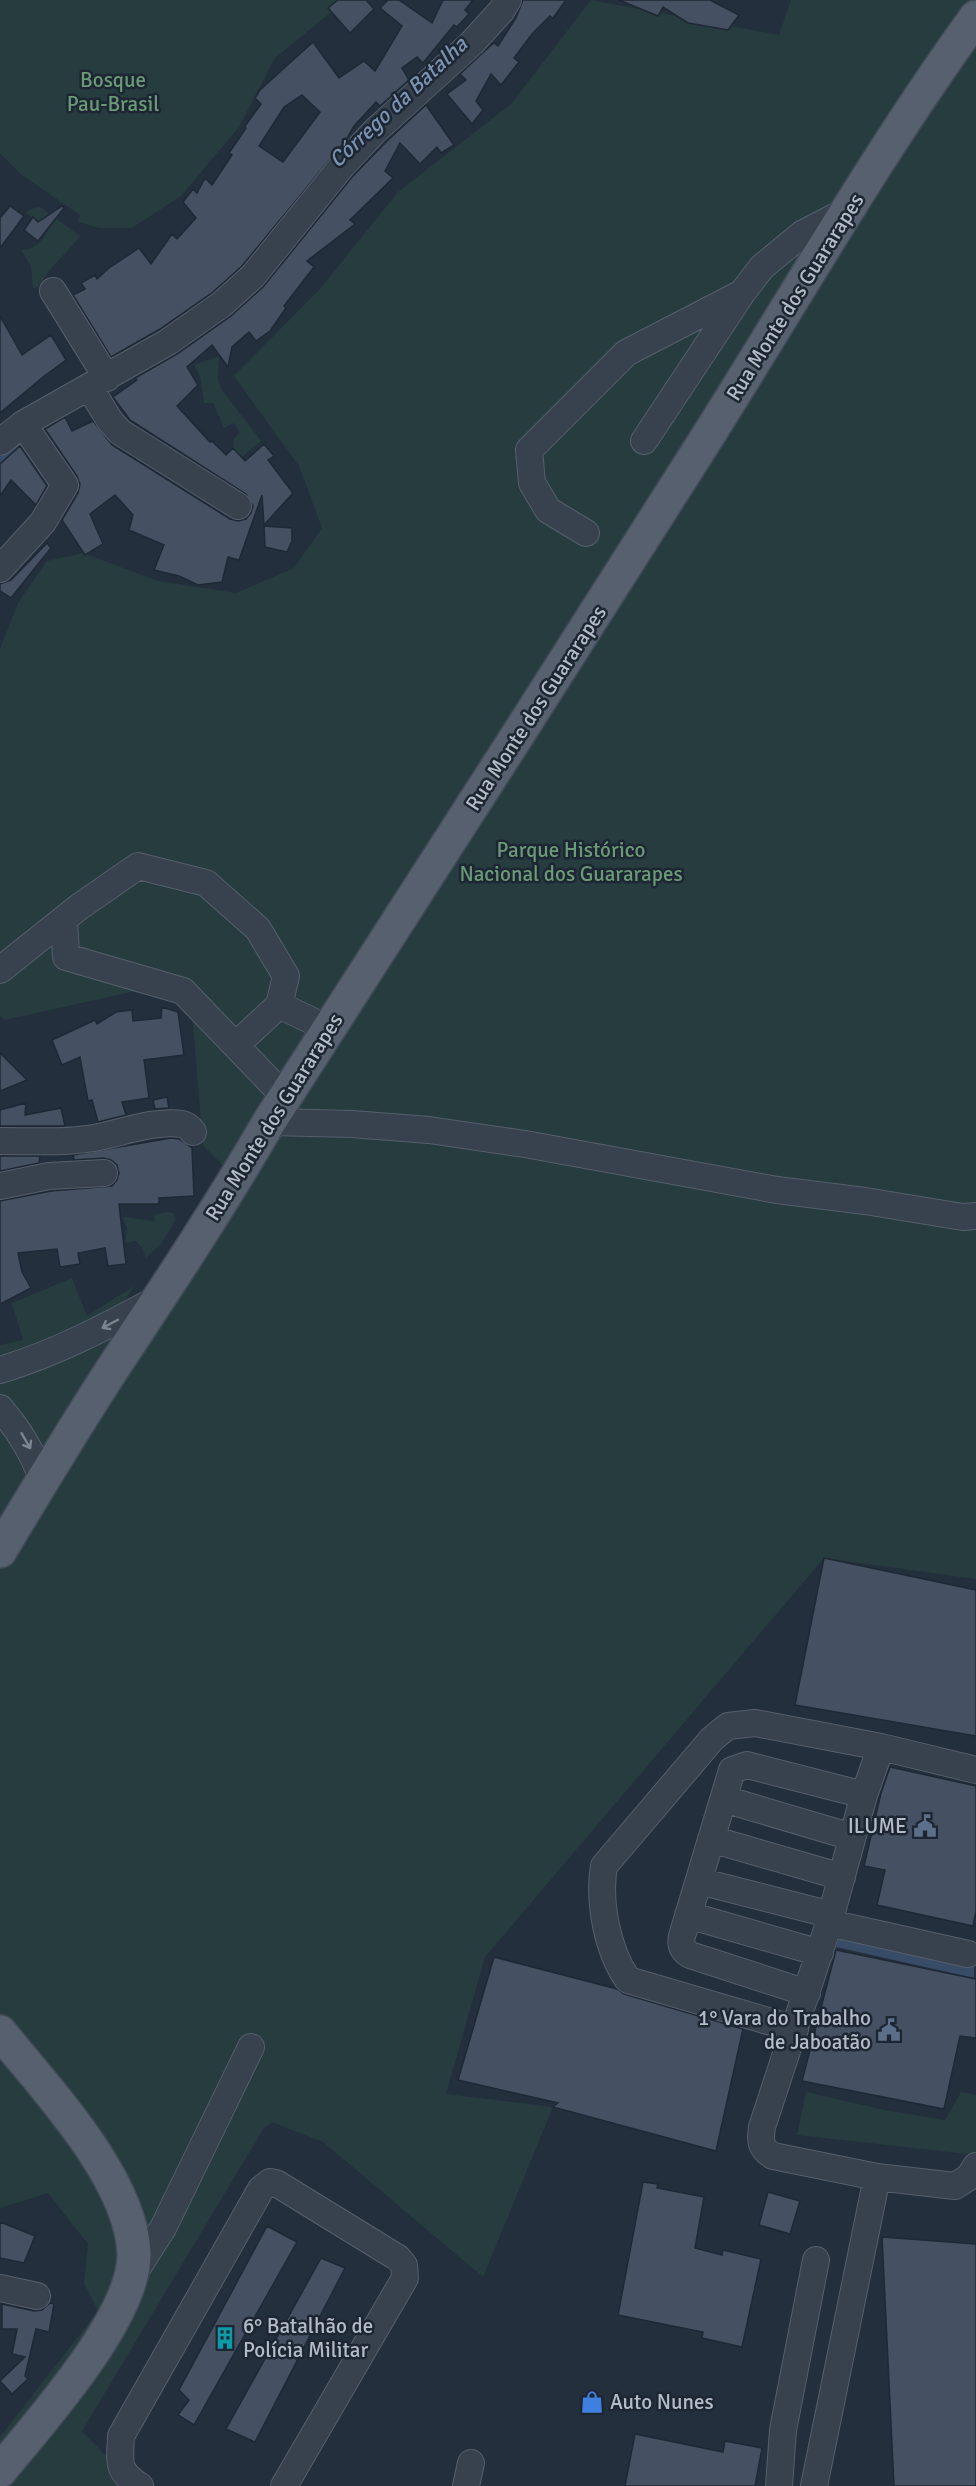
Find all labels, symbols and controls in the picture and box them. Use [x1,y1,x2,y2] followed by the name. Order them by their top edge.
[323,30,473,173] water label: Córrego da Batalha
[67,67,159,117] park label: Bosque Pau-Brasil
[721,189,869,405] street label: Rua Monte dos Guararapes
[460,601,612,815] street label: Rua Monte dos Guararapes
[459,837,683,887] park label: Parque Histórico Nacional dos Guararapes
[200,1009,348,1225] street label: Rua Monte dos Guararapes
[102,1318,119,1330] one-way arrow
[20,1432,32,1449] one-way arrow
[848,1813,907,1839] place label: ILUME
[912,1813,938,1839] public building icon: ILUME
[698,2005,871,2055] place label: 1° Vara do Trabalho de Jaboatão
[876,2017,902,2043] public building icon: 1° Vara do Trabalho de Jaboatão
[243,2313,373,2363] place label: 6° Batalhão de Polícia Militar
[212,2325,238,2351] building icon: 6° Batalhão de Polícia Militar
[579,2389,605,2415] shop icon: Auto Nunes
[610,2389,714,2415] place label: Auto Nunes

